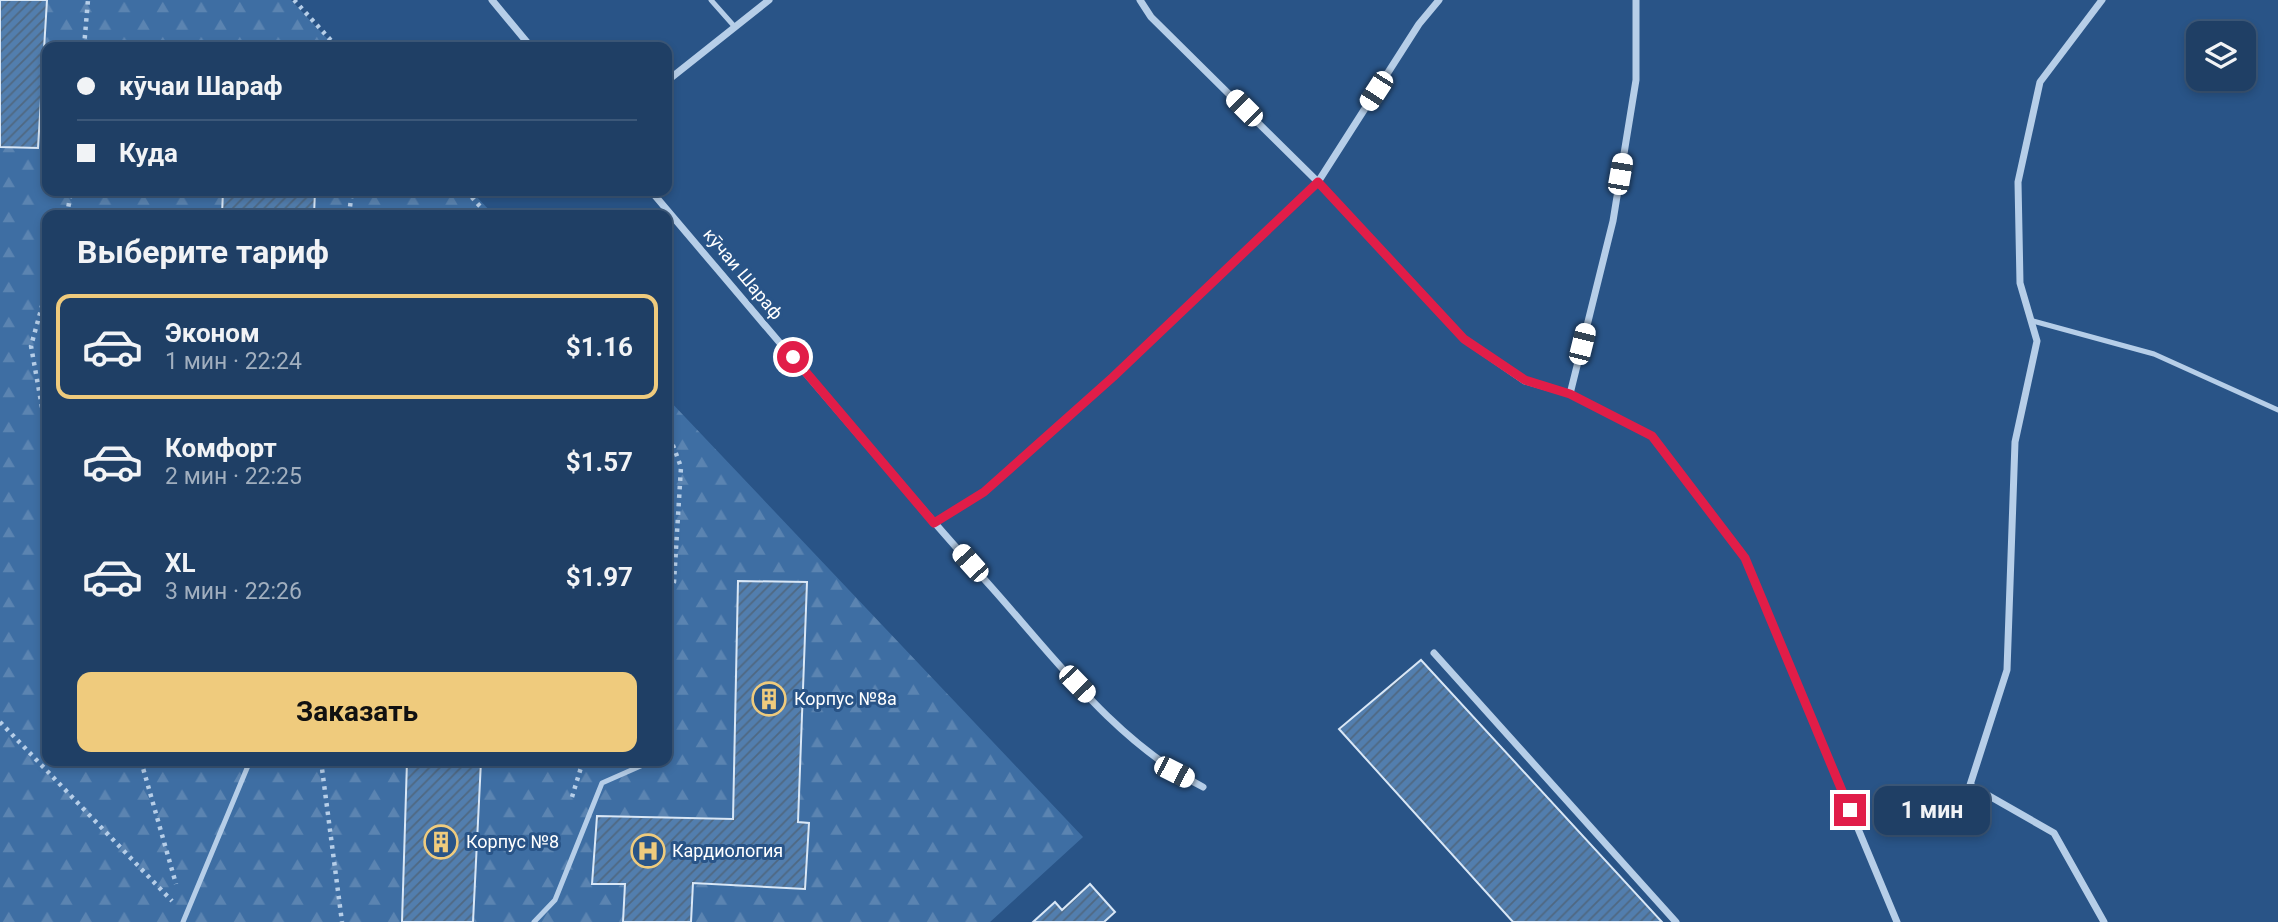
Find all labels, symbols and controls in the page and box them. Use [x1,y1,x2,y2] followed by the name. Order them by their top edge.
[2186,21,2256,91] map controls
[2186,21,2256,91] button: layers
[1356,68,1397,114] car
[119,71,283,101] text: кӯчаи Шараф
[1222,86,1267,130] car
[119,138,178,168] text: Куда
[1607,151,1634,197] car
[699,224,788,323] street label: кӯчаи Шараф
[77,233,329,271] text: Выберите тариф
[81,315,144,378] icon: car
[165,318,260,348] text: Эконом
[1567,321,1598,367] car
[566,332,633,362] text: $1.16
[777,341,809,373] route start
[165,348,302,375] text: 1 мин · 22:24
[81,430,144,493] icon: car
[165,433,277,463] text: Комфорт
[566,447,633,477] text: $1.57
[165,463,302,490] text: 2 мин · 22:25
[949,540,992,586] car
[81,545,144,608] icon: car
[165,548,196,578] text: XL
[566,562,633,592] text: $1.97
[165,578,302,605] text: 3 мин · 22:26
[1055,662,1100,706] car
[77,672,637,752] button: Заказать
[750,680,788,718] building icon: Корпус №8а
[794,688,897,709] place label: Корпус №8а
[1151,753,1198,791] car
[1874,786,1990,834] callout: 1 мин
[1834,794,1866,826] route end
[1901,797,1963,824] text: 1 мин
[422,823,460,861] building icon: Корпус №8
[466,831,559,852] place label: Корпус №8
[629,832,667,870] hospital icon: Кардиология
[672,840,783,861] place label: Кардиология

